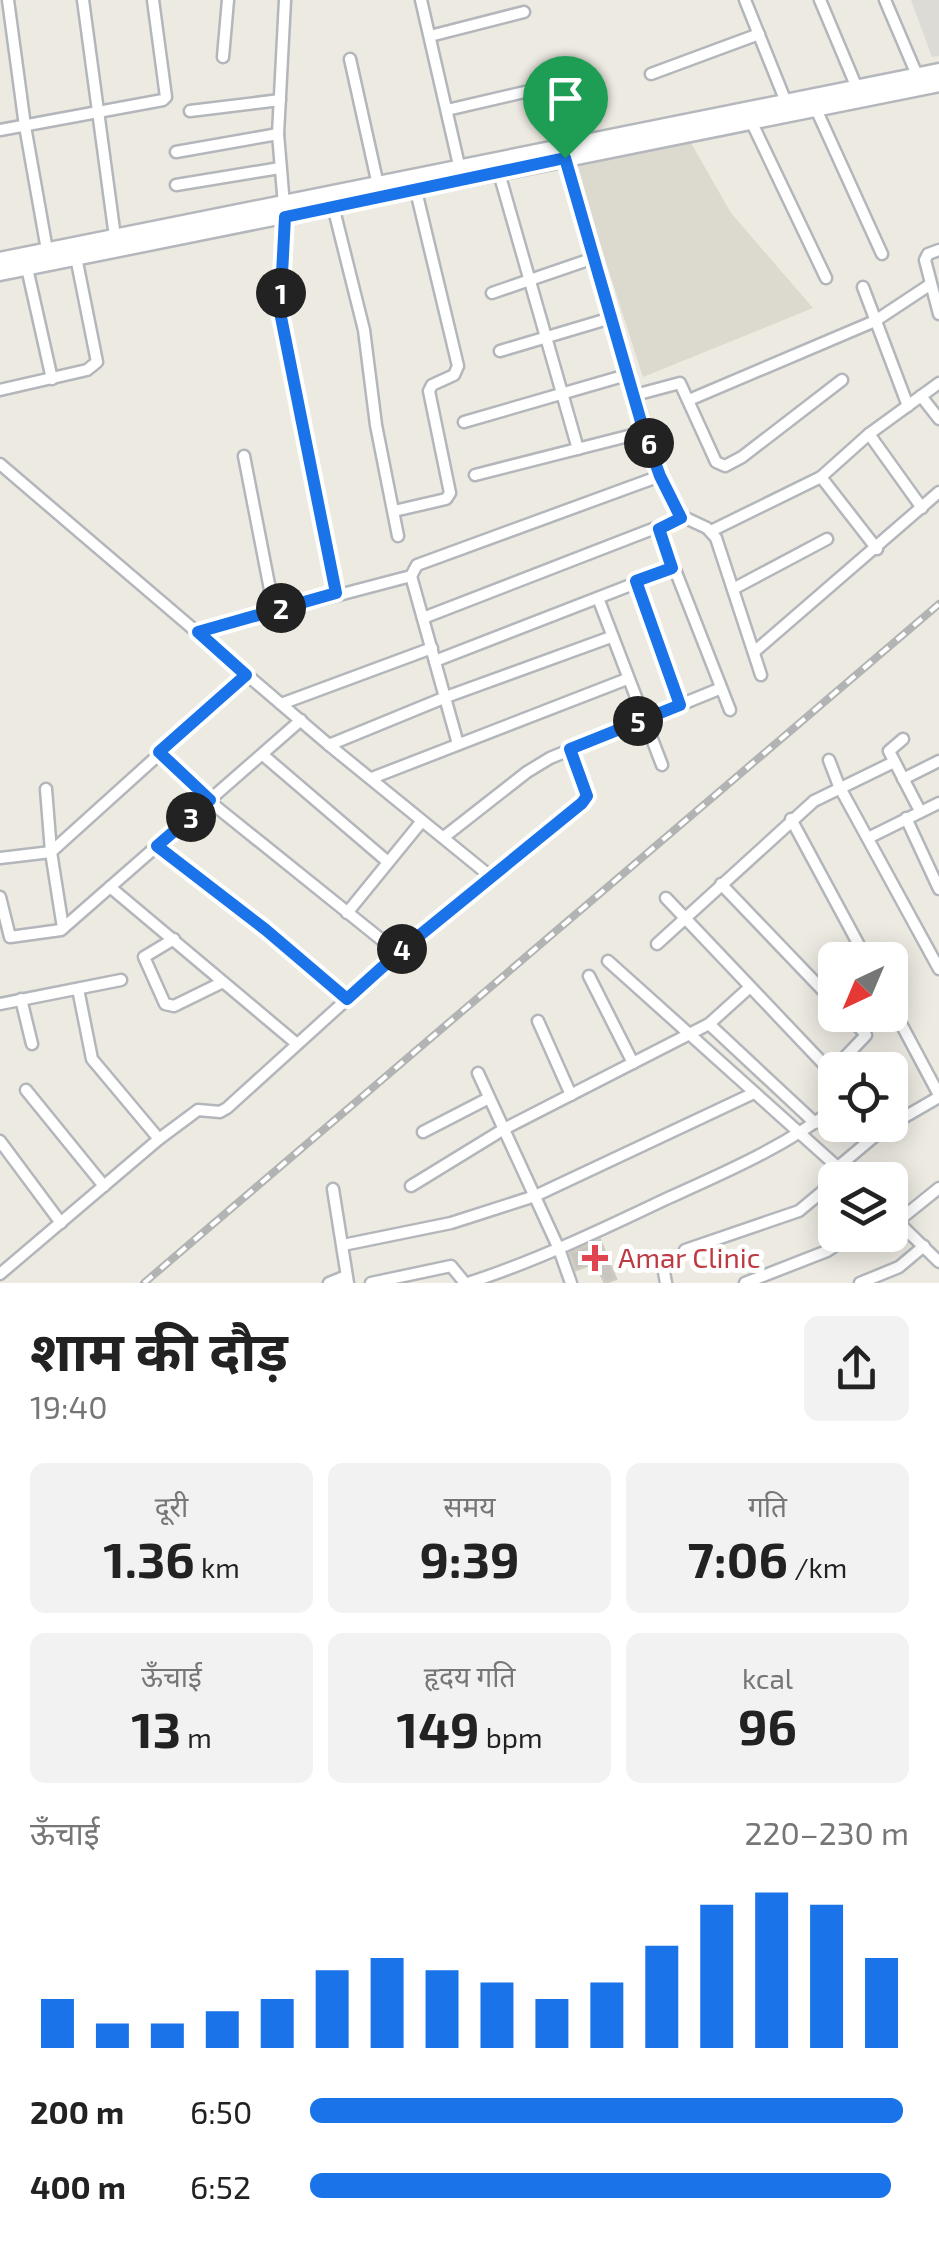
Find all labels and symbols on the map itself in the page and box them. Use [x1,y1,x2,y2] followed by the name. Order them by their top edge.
[523,56,608,159] pin
[256,268,306,318] pin: 1
[624,418,674,468] pin: 6
[256,583,306,633] pin: 2
[613,696,663,746] pin: 5
[166,792,216,842] pin: 3
[377,924,427,974] pin: 4
[818,942,908,1032] north arrow
[618,1240,760,1274] place label: Amar Clinic
[582,1245,608,1271] marker: Amar Clinic

